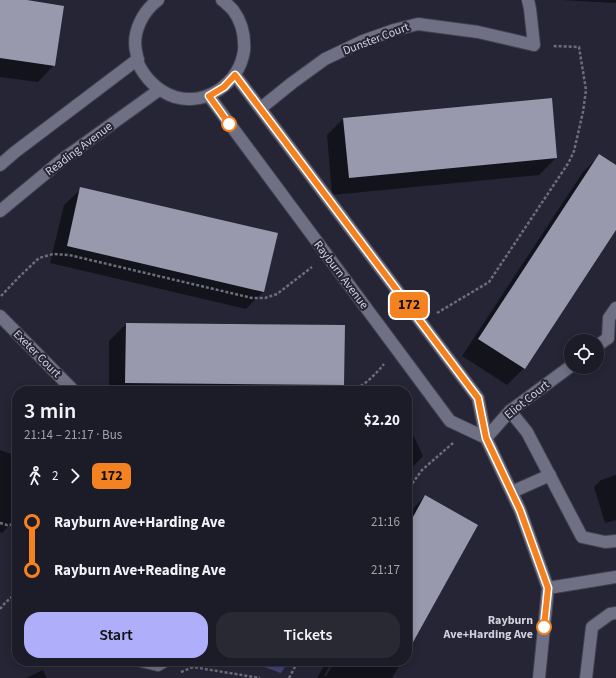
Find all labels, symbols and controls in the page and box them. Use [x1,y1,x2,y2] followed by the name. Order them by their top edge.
[340,19,412,59] street label: Dunster Court
[221,116,237,132] unlabelled marker
[42,118,116,180] street label: Reading Avenue
[310,237,372,313] street label: Rayburn Avenue
[386,292,432,318] line badge: 172
[398,295,420,315] text: 172
[9,326,65,382] street label: Exeter Court
[564,334,604,374] map controls
[564,334,604,374] button: locate
[501,377,553,423] street label: Eliot Court
[24,395,76,427] text: 3 min
[364,410,400,431] text: $2.20
[24,426,122,444] text: 21:14 – 21:17 · Bus
[24,465,46,487] icon: walk
[64,465,86,487] icon: forward
[100,466,123,486] text: 172
[52,467,58,485] text: 2
[54,512,225,533] text: Rayburn Ave+Harding Ave
[371,513,400,531] text: 21:16
[54,560,226,581] text: Rayburn Ave+Reading Ave
[371,561,400,579] text: 21:17
[24,612,208,658] button: Start
[216,612,400,658] button: Tickets
[443,612,533,643] place label: Rayburn Ave+Harding Ave
[536,619,552,635] marker: Rayburn Ave+Harding Ave

